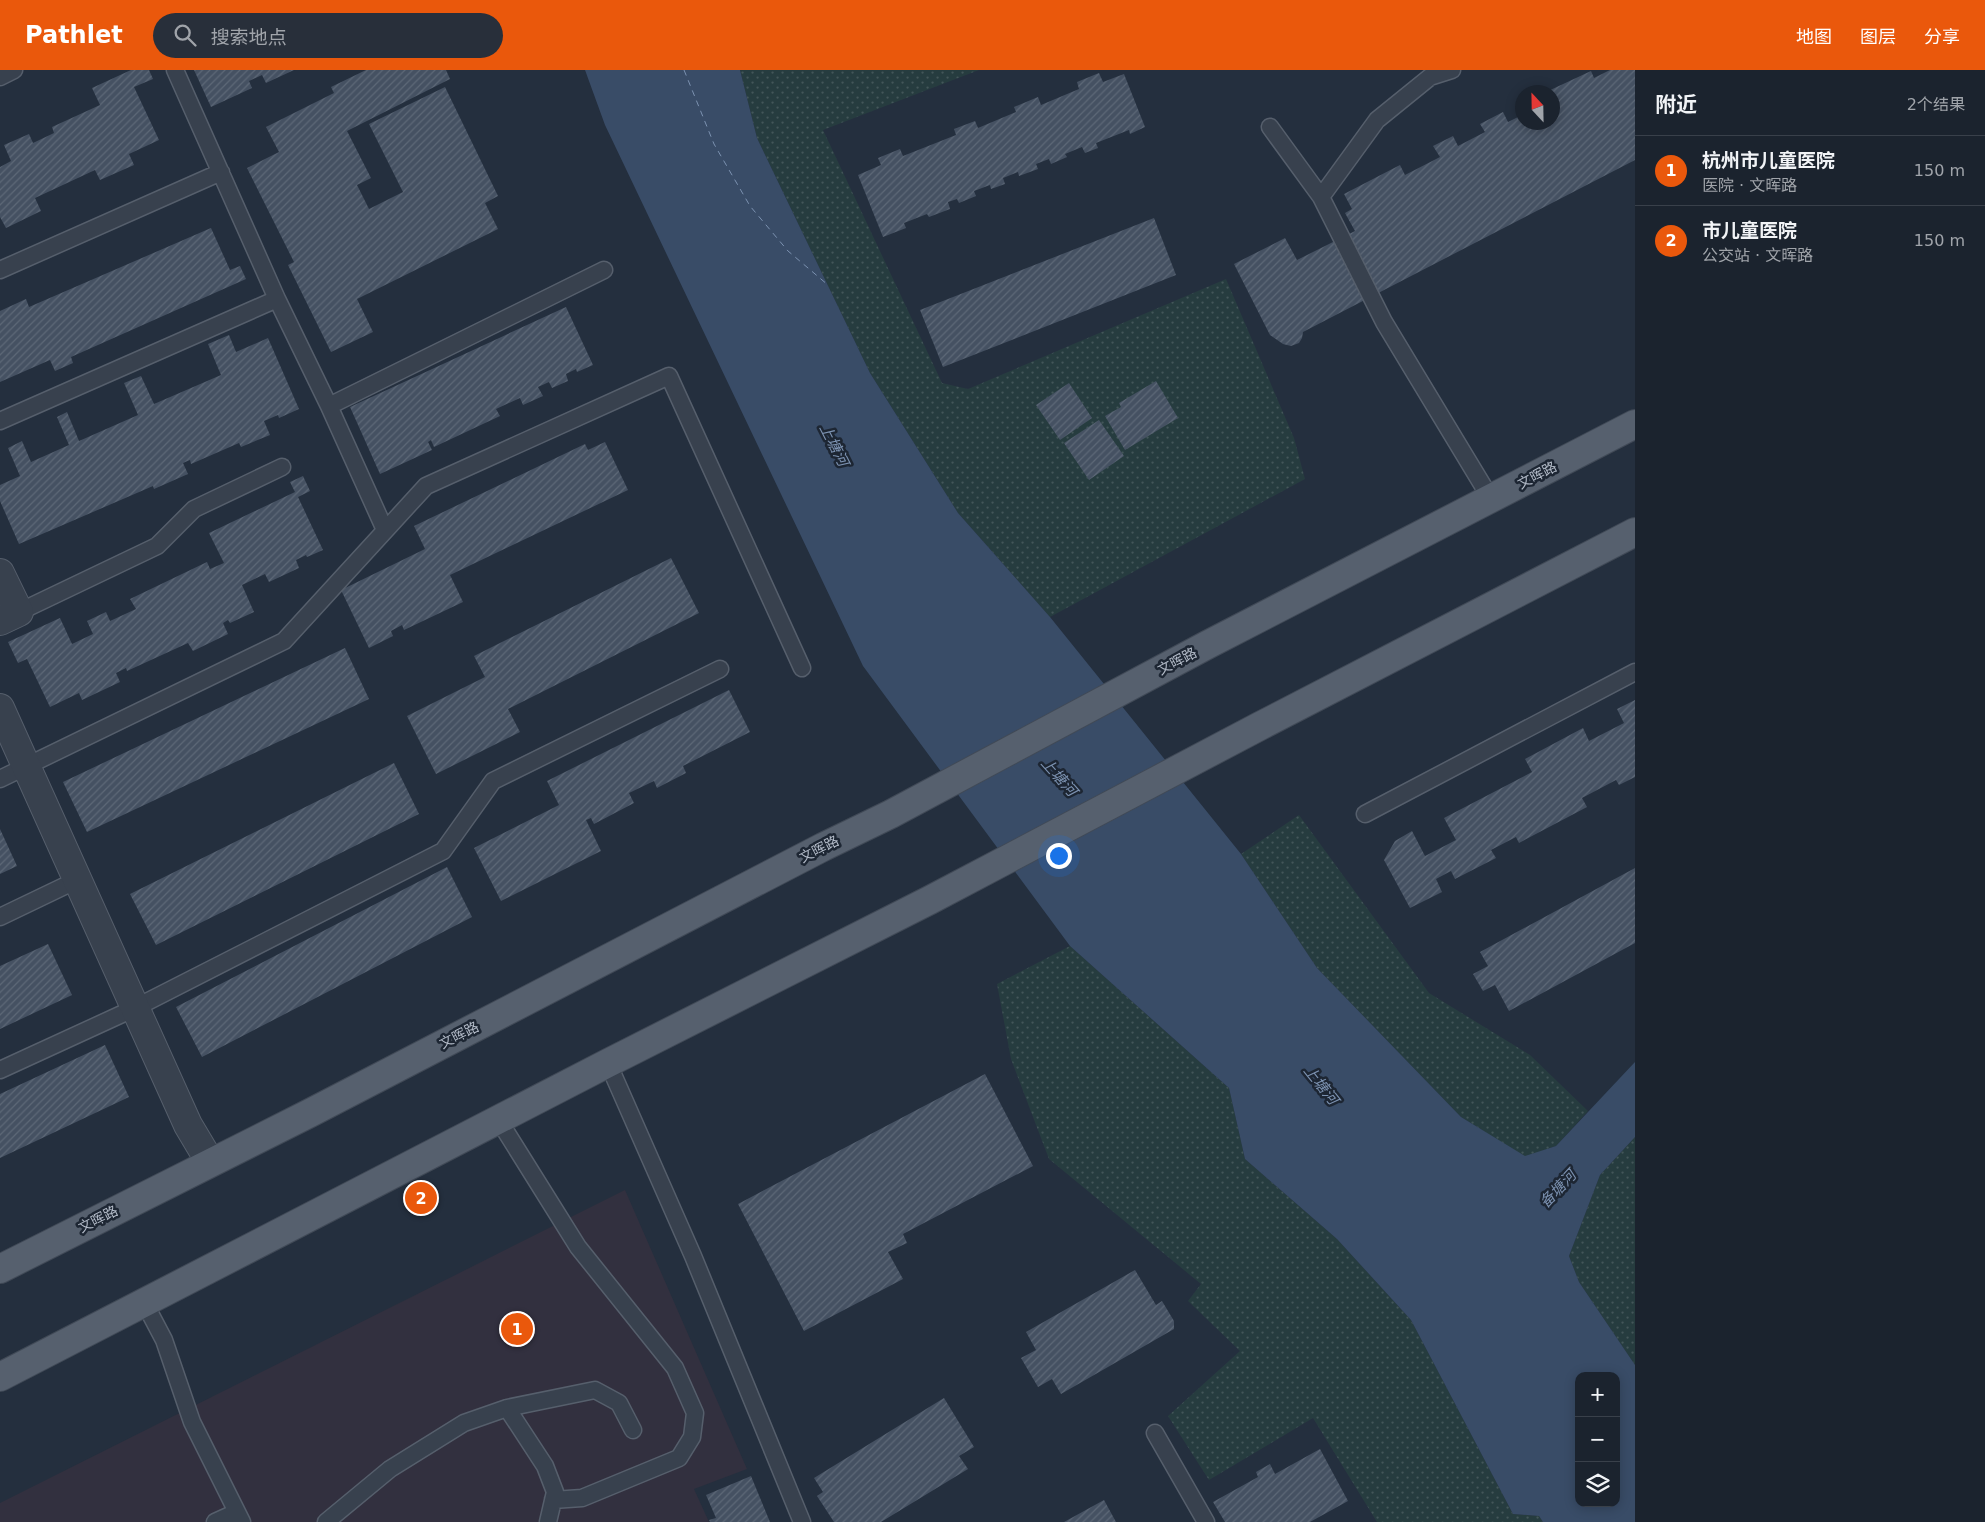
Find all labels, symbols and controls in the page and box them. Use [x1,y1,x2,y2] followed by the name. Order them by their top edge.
[153,13,503,58] search box
[25,21,123,49] text: Pathlet
[171,21,199,49] icon: search
[211,26,287,48] text: 搜索地点
[1796,26,1832,47] text: 地图
[1860,26,1896,47] text: 图层
[1924,26,1960,47] text: 分享
[1515,85,1560,130] north arrow
[1655,93,1697,117] text: 附近
[1907,95,1965,114] text: 2个结果
[1702,149,1835,171] text: 杭州市儿童医院
[1665,161,1677,180] text: 1
[1914,161,1965,180] text: 150 m
[1702,176,1797,195] text: 医院 · 文晖路
[1702,219,1797,241] text: 市儿童医院
[1665,231,1677,250] text: 2
[1914,231,1965,250] text: 150 m
[1702,246,1813,265] text: 公交站 · 文晖路
[816,421,854,472] water label: 上塘河
[1515,458,1559,492] street label: 文晖路
[1155,644,1199,678] street label: 文晖路
[1037,754,1083,802] water label: 上塘河
[797,832,841,866] street label: 文晖路
[1046,843,1072,869] your location
[437,1018,481,1052] street label: 文晖路
[1300,1062,1344,1110] water label: 上塘河
[1536,1164,1582,1212] water label: 备塘河
[405,1179,437,1217] pin: 2
[76,1202,120,1236] street label: 文晖路
[501,1310,533,1348] pin: 1
[1575,1372,1620,1507] map controls
[1575,1372,1620,1417] button: +
[1575,1417,1620,1462] button: −
[1575,1462,1620,1507] button: layers

